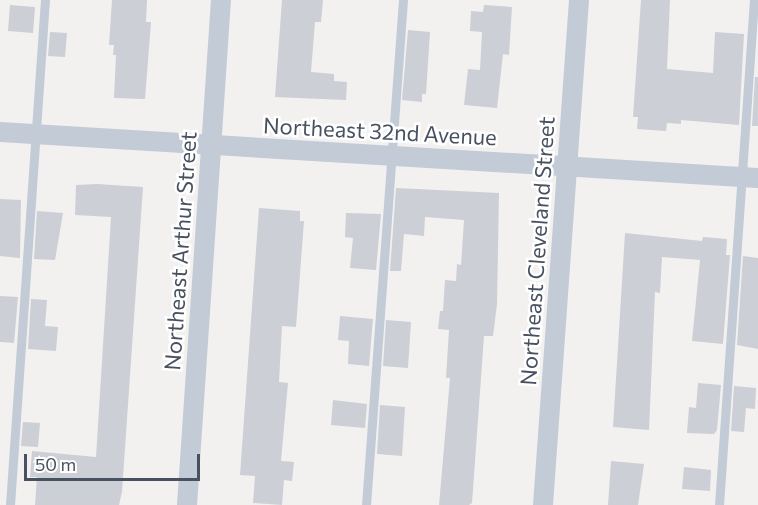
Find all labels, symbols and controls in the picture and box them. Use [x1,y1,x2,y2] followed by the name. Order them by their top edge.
[262,112,498,150] street label: Northeast 32nd Avenue
[514,116,560,386] street label: Northeast Cleveland Street
[158,131,202,371] street label: Northeast Arthur Street
[27,442,202,480] scale bar
[35,453,76,475] text: 50 m

